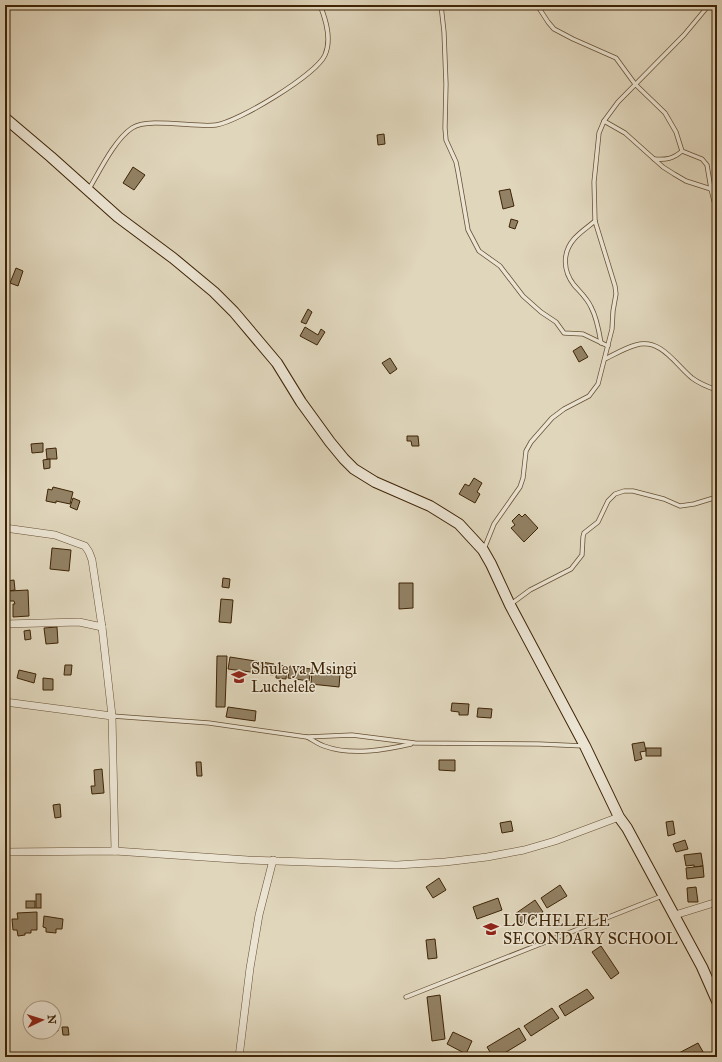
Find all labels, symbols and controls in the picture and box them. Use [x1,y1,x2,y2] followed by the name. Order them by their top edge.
[251,659,357,696] place label: Shule ya Msingi Luchelele
[230,668,248,686] school or university icon: Shule ya Msingi Luchelele
[503,911,678,948] place label: LUCHELELE SECONDARY SCHOOL
[482,920,500,938] school or university icon: LUCHELELE SECONDARY SCHOOL
[22,1000,62,1040] north arrow
[45,1014,58,1025] text: N

